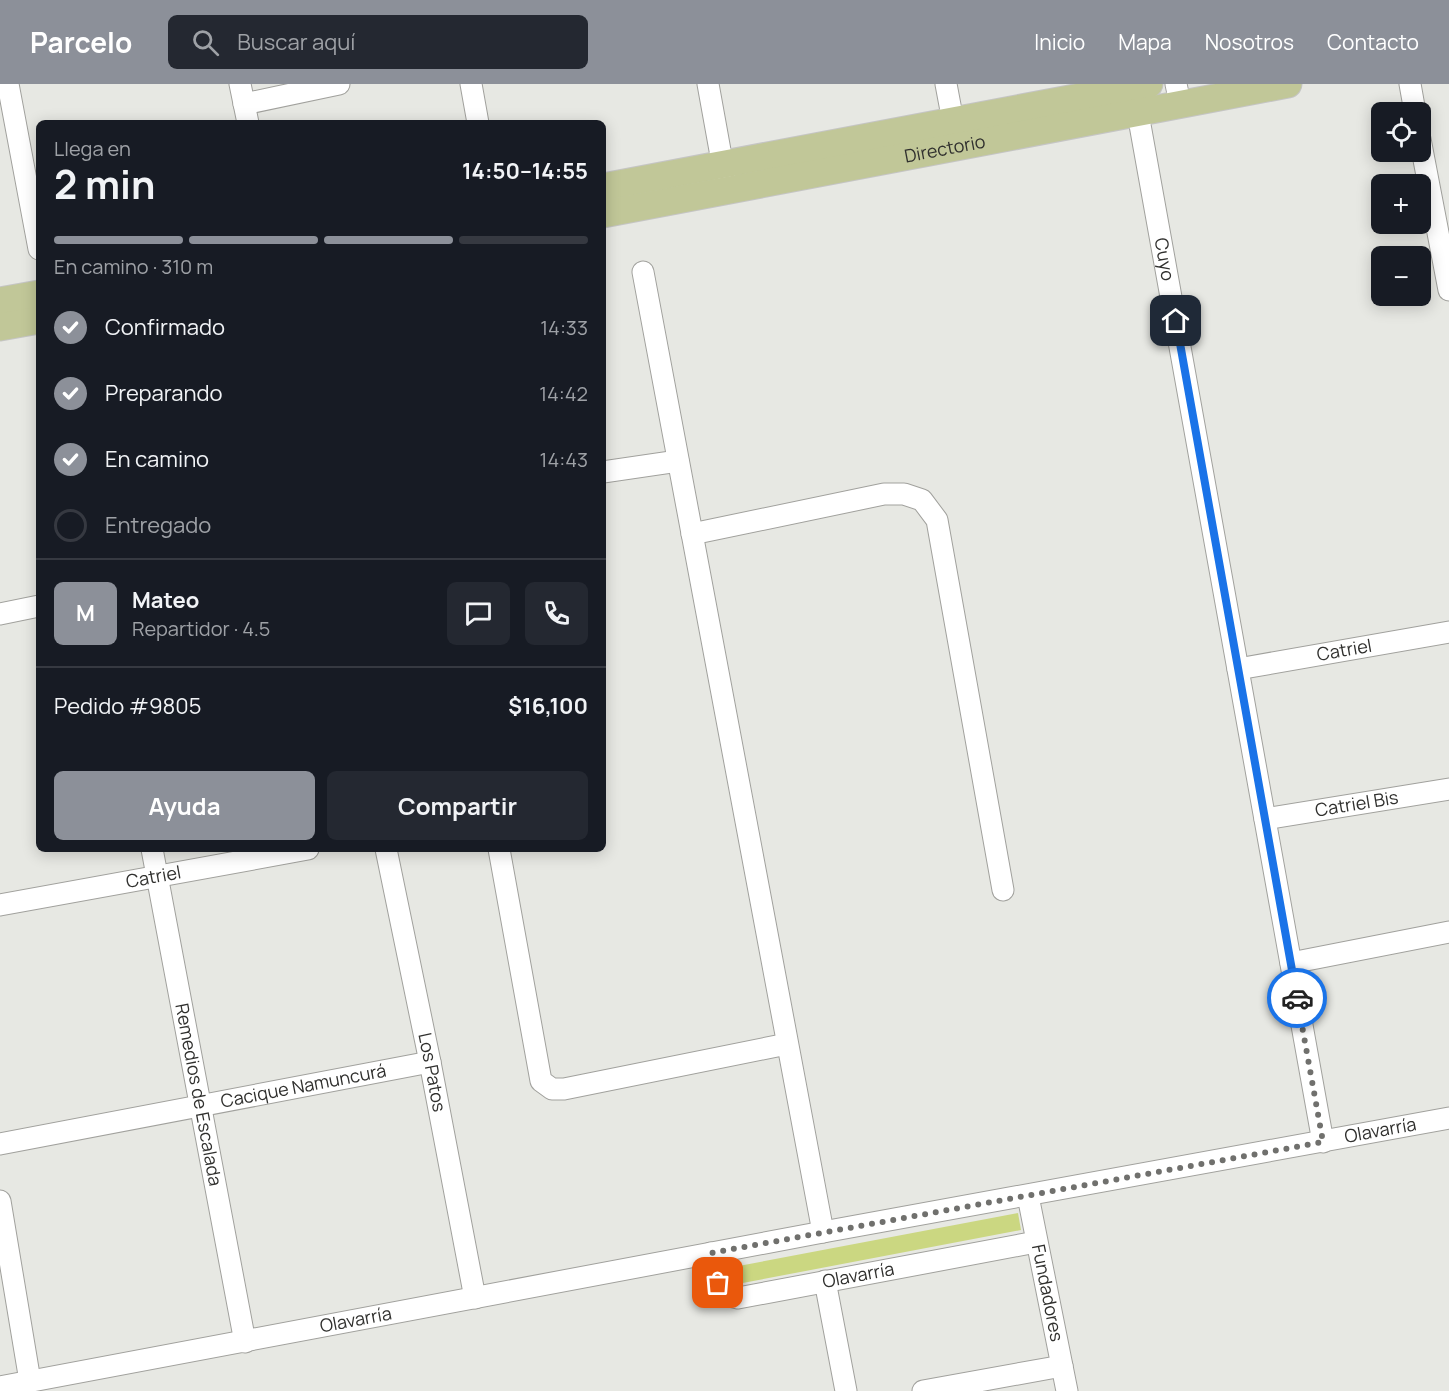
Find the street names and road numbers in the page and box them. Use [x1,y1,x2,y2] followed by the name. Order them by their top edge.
[902,129,987,168] street label: Directorio
[1150,236,1181,283] street label: Cuyo
[1315,633,1374,666] street label: Catriel
[1313,784,1400,822] street label: Catriel Bis
[124,859,183,893] street label: Catriel
[170,1001,228,1188] street label: Remedios de Escalada
[413,1030,452,1114] street label: Los Patos
[219,1058,388,1113] street label: Cacique Namuncurá
[1342,1111,1418,1148] street label: Olavarría
[1027,1242,1070,1344] street label: Fundadores
[820,1256,896,1293] street label: Olavarría
[318,1300,393,1338] street label: Olavarría

